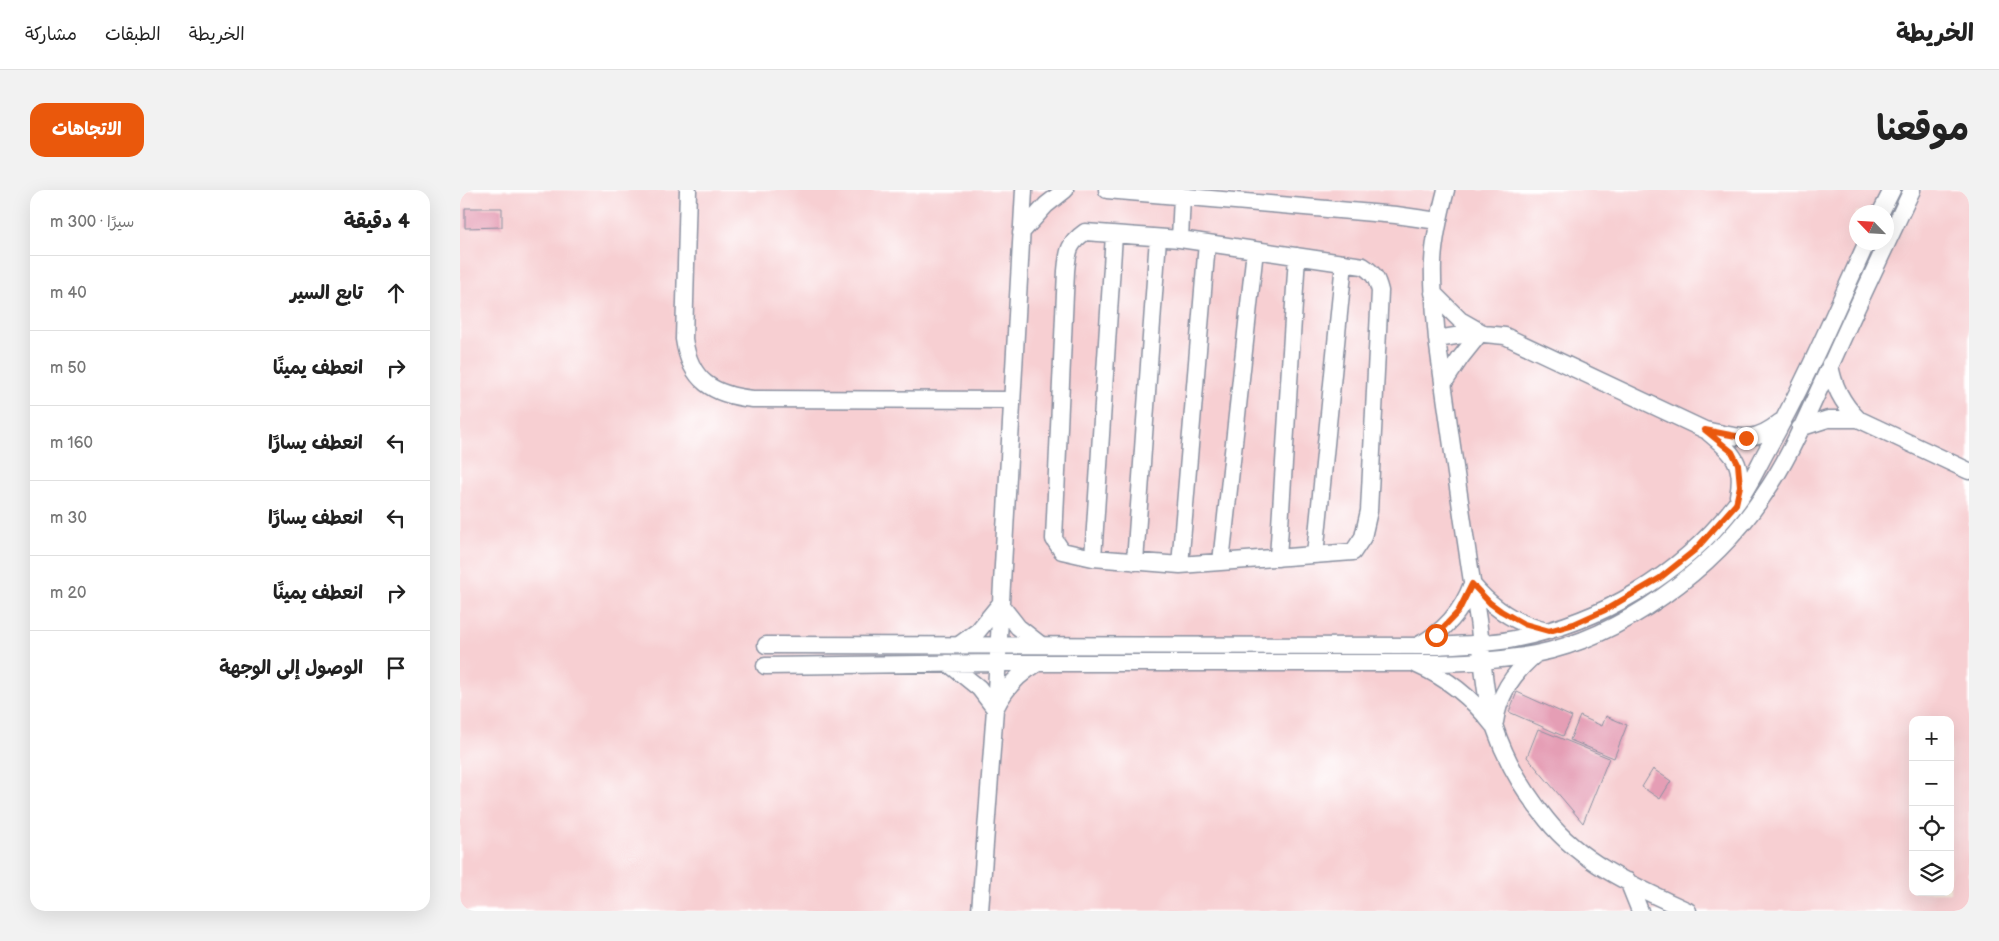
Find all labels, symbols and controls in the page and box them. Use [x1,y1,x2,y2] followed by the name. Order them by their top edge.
[1896,19,1974,48] text: الخريطة
[25,24,77,45] text: مشاركة
[105,24,161,45] text: الطبقات
[189,24,245,45] text: الخريطة
[30,103,144,157] button: الاتجاهات
[1876,108,1969,151] text: موقعنا
[1849,205,1894,250] north arrow
[344,209,410,234] text: 4 دقيقة
[50,213,135,232] text: سيرًا · 300 m
[382,279,410,307] icon: ahead
[290,282,363,305] text: تابع السير
[50,284,87,303] text: 40 m
[382,354,410,382] icon: right
[273,357,363,380] text: انعطف يمينًا
[50,359,86,378] text: 50 m
[1735,427,1758,450] route end
[382,429,410,457] icon: left
[268,432,363,455] text: انعطف يسارًا
[50,434,93,453] text: 160 m
[382,504,410,532] icon: left
[268,507,363,530] text: انعطف يسارًا
[50,509,87,528] text: 30 m
[382,579,410,607] icon: right
[273,582,363,605] text: انعطف يمينًا
[50,584,86,603] text: 20 m
[1425,624,1448,647] route start
[382,654,410,682] icon: arrive
[219,657,363,680] text: الوصول إلى الوجهة
[1909,716,1954,896] map controls
[1909,716,1954,761] button: +
[1909,761,1954,806] button: −
[1909,806,1954,851] button: locate
[1909,851,1954,896] button: layers

